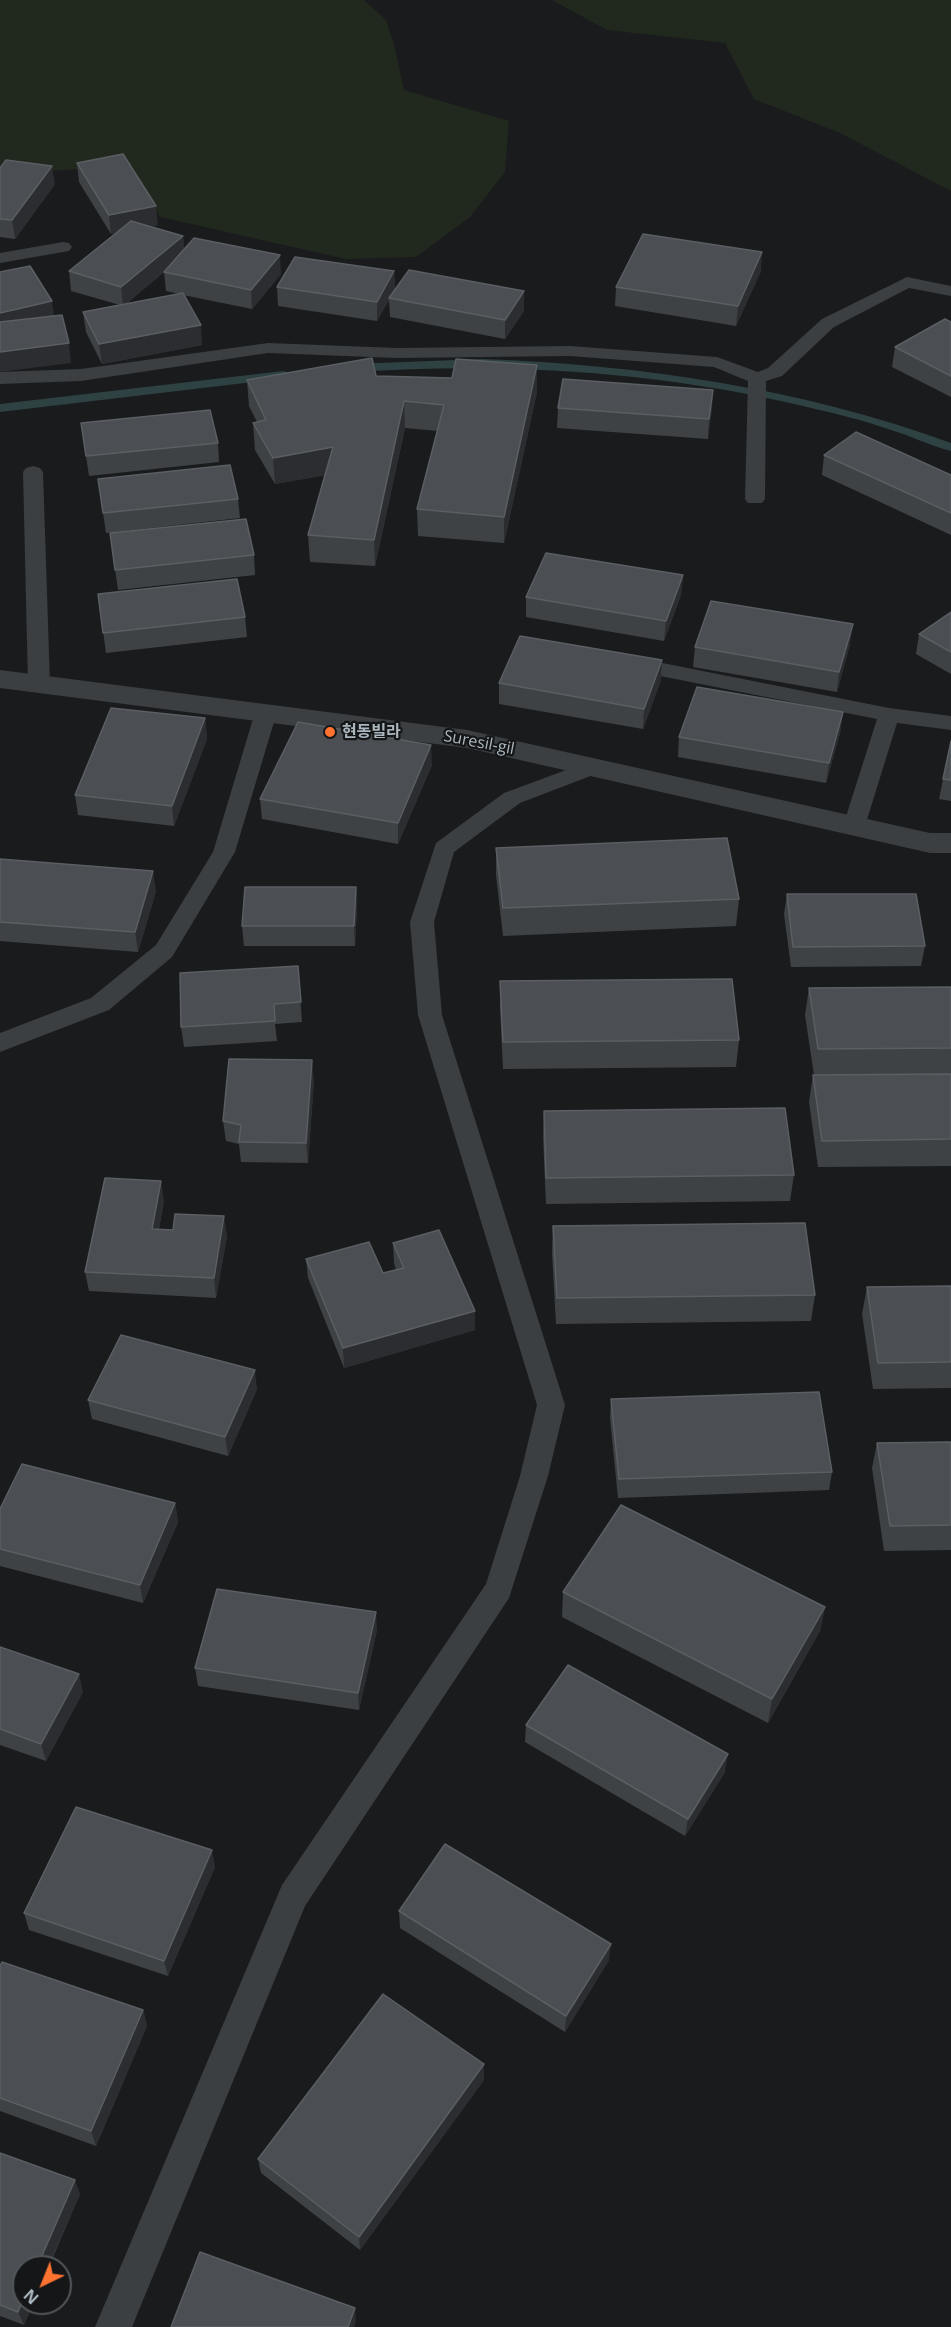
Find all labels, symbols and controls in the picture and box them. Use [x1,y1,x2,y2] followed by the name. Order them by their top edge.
[342,722,401,742] place label: 현동빌라
[323,725,337,739] marker: 현동빌라
[442,727,516,759] street label: Suresil-gil
[12,2255,72,2315] north arrow
[19,2284,43,2309] text: N

